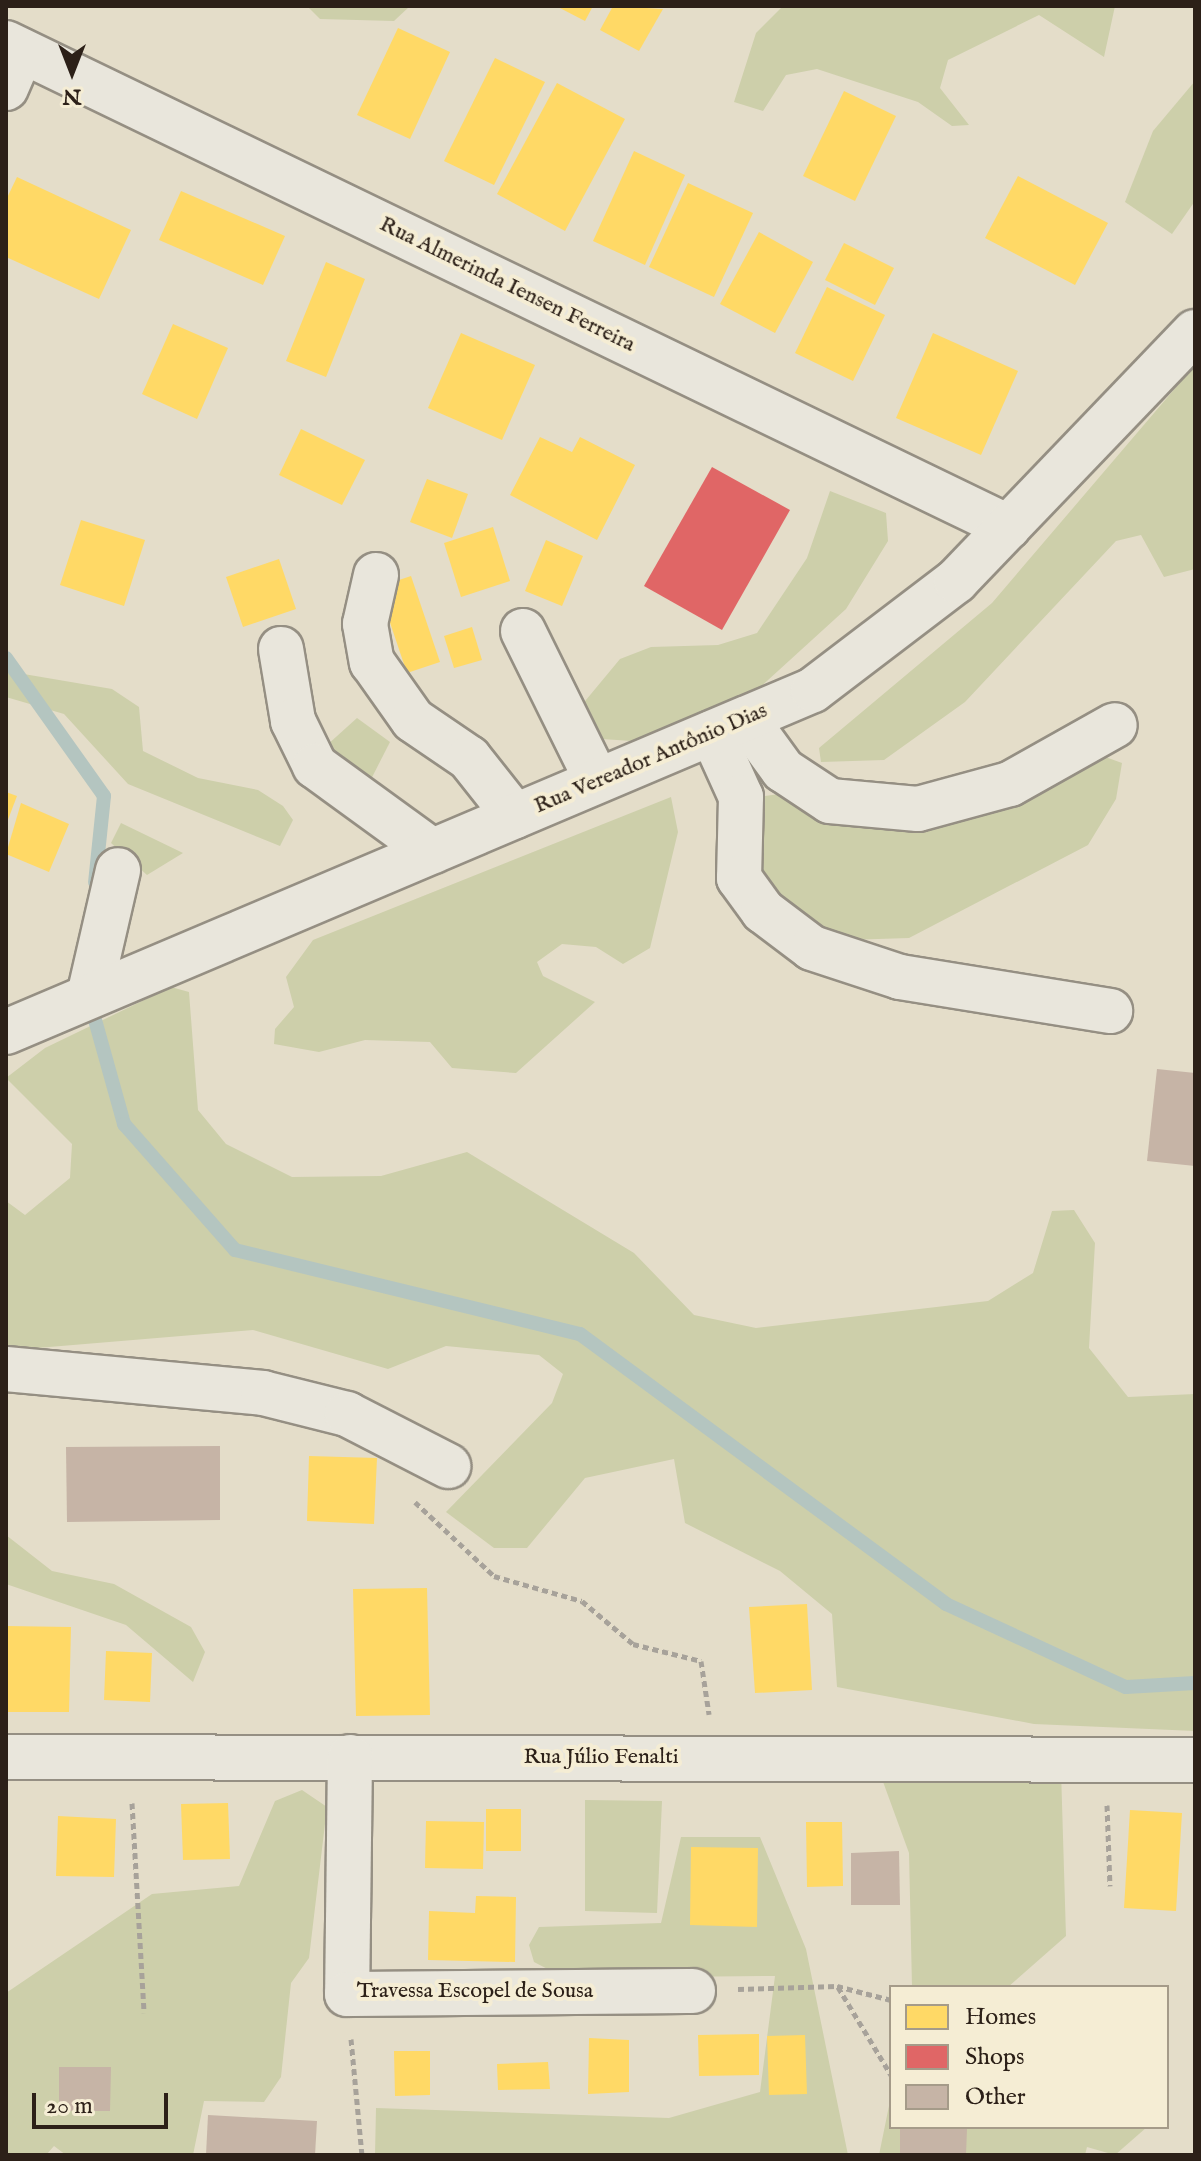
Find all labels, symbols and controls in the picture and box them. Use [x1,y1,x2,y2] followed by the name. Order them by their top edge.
[32,32,112,112] north arrow
[62,82,82,110] text: N
[375,212,639,358] street label: Rua Almerinda Iensen Ferreira
[531,698,771,820] street label: Rua Vereador Antônio Dias
[523,1745,679,1771] street label: Rua Júlio Fenalti
[357,1979,593,2005] street label: Travessa Escopel de Sousa
[889,1985,1169,2129] legend
[965,2002,1036,2033] text: Homes
[965,2042,1024,2073] text: Shops
[36,2077,172,2127] scale bar
[965,2082,1026,2113] text: Other
[46,2091,93,2122] text: 20 m

